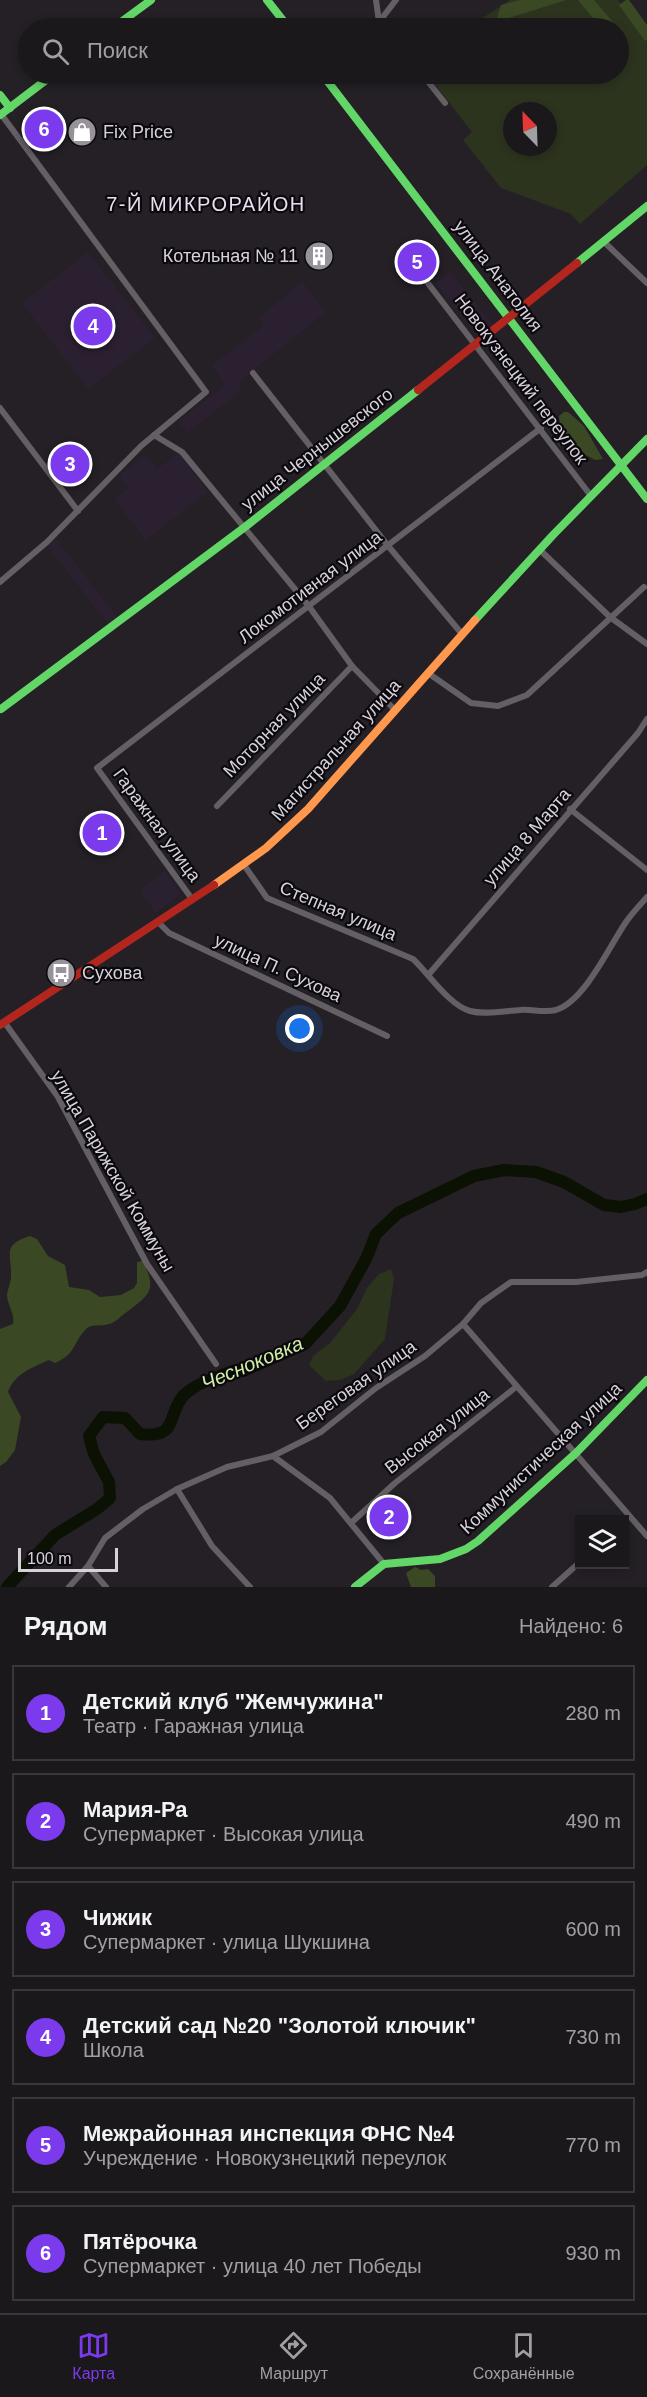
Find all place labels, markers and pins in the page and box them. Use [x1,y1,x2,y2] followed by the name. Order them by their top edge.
[24,106,63,152] pin: 6
[66,116,98,148] shop icon: Fix Price
[103,122,173,142] place label: Fix Price
[303,240,335,272] building icon: Котельная № 11
[398,240,436,284] pin: 5
[163,246,298,266] place label: Котельная № 11
[74,304,112,348] pin: 4
[50,442,90,486] pin: 3
[82,810,122,856] pin: 1
[45,957,77,989] bus stop icon: Сухова
[82,963,143,983] place label: Сухова
[370,1494,408,1540] pin: 2

